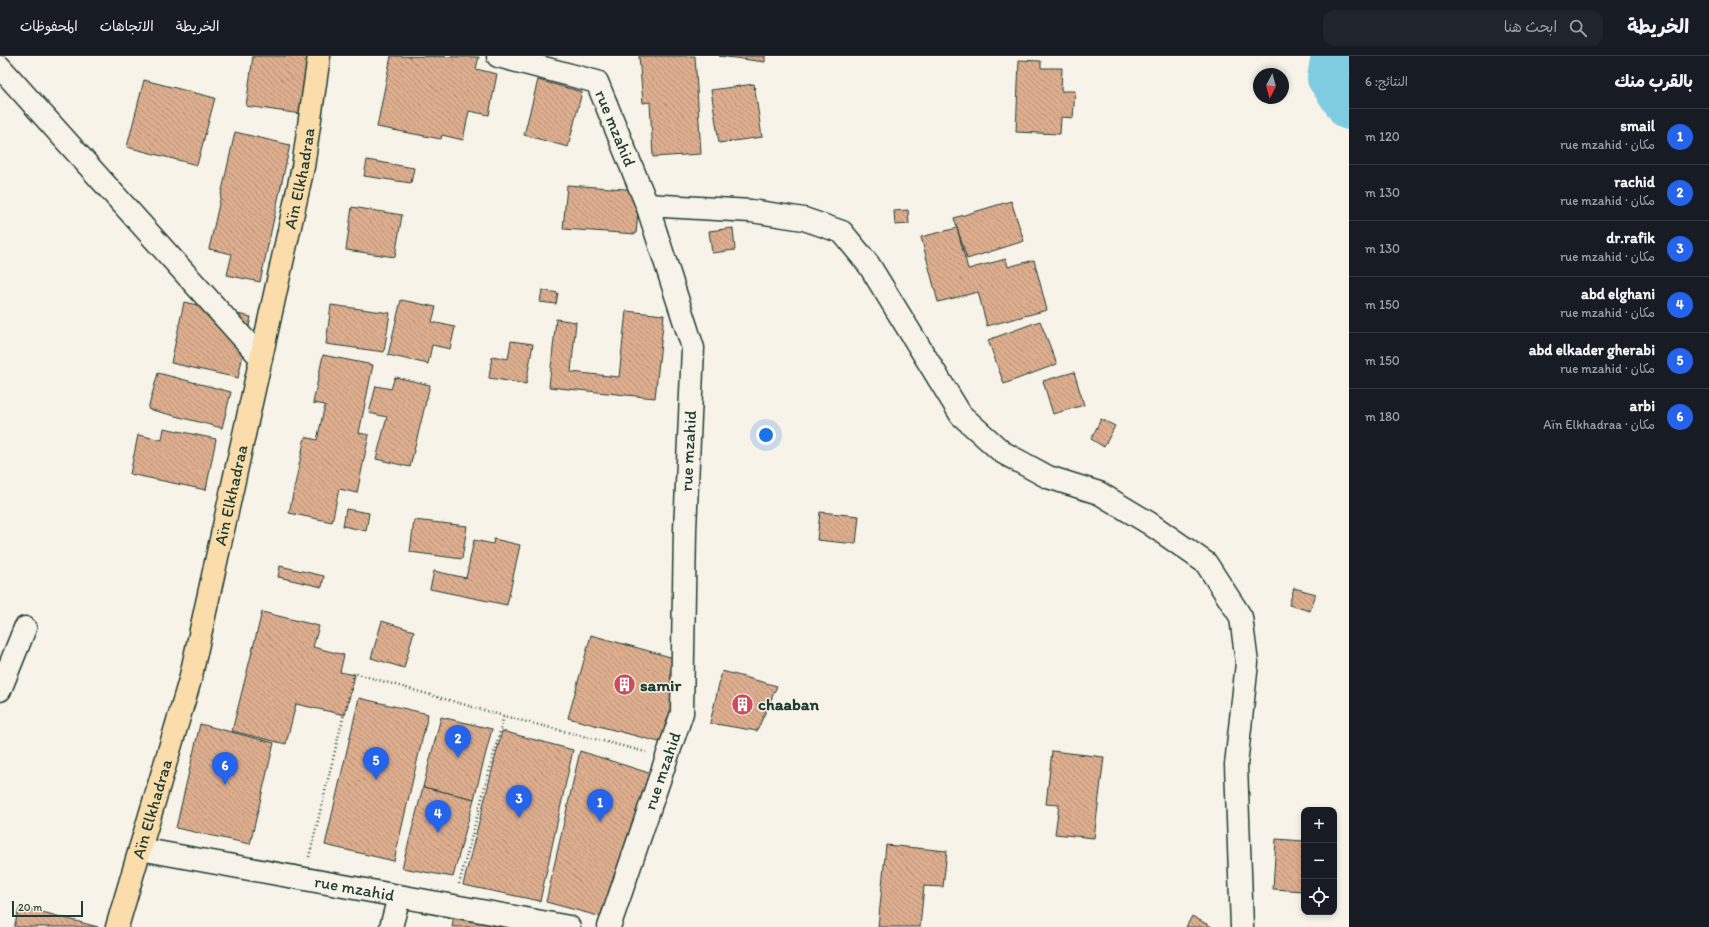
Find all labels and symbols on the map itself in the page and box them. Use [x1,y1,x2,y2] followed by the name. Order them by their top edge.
[1253,68,1289,104] north arrow
[591,87,640,169] street label: rue mzahid
[280,126,319,231] street label: Aïn Elkhadraa
[676,410,700,492] street label: rue mzahid
[756,425,776,445] your location
[210,442,252,547] street label: Aïn Elkhadraa
[612,672,638,698] building icon: samir
[640,675,681,695] place label: samir
[729,691,755,717] building icon: chaaban
[758,694,820,714] place label: chaaban
[445,725,471,758] pin: 2
[639,729,685,813] street label: rue mzahid
[363,747,389,780] pin: 5
[212,752,238,785] pin: 6
[128,757,176,861] street label: Aïn Elkhadraa
[506,785,532,818] pin: 3
[587,789,613,822] pin: 1
[425,800,451,833] pin: 4
[313,871,396,905] street label: rue mzahid
[12,899,83,918] scale bar

